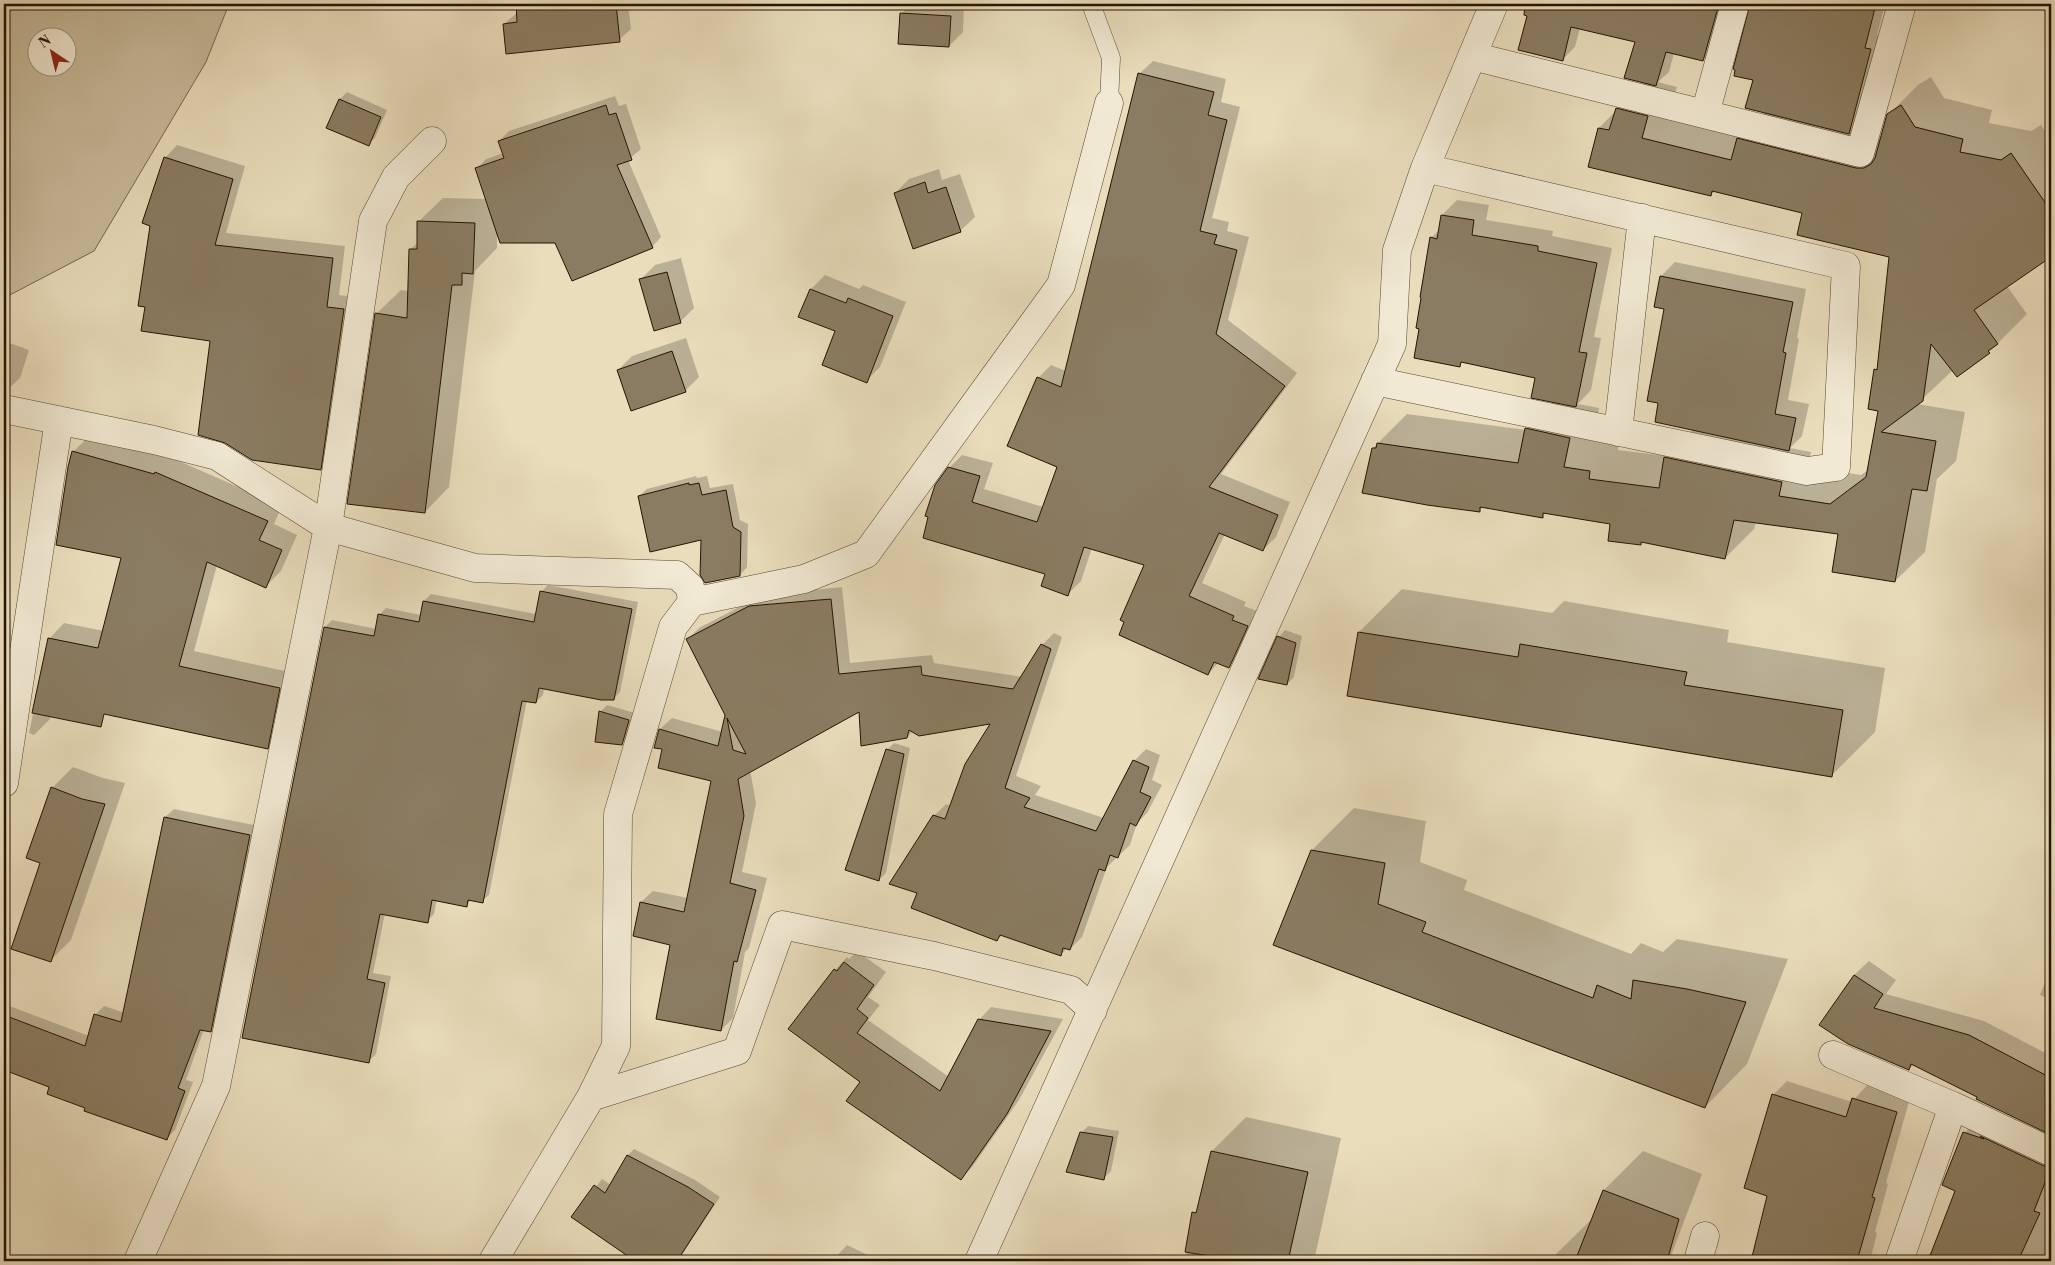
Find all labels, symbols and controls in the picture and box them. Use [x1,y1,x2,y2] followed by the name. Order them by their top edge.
[28,28,78,78] north arrow
[35,32,55,53] text: N

